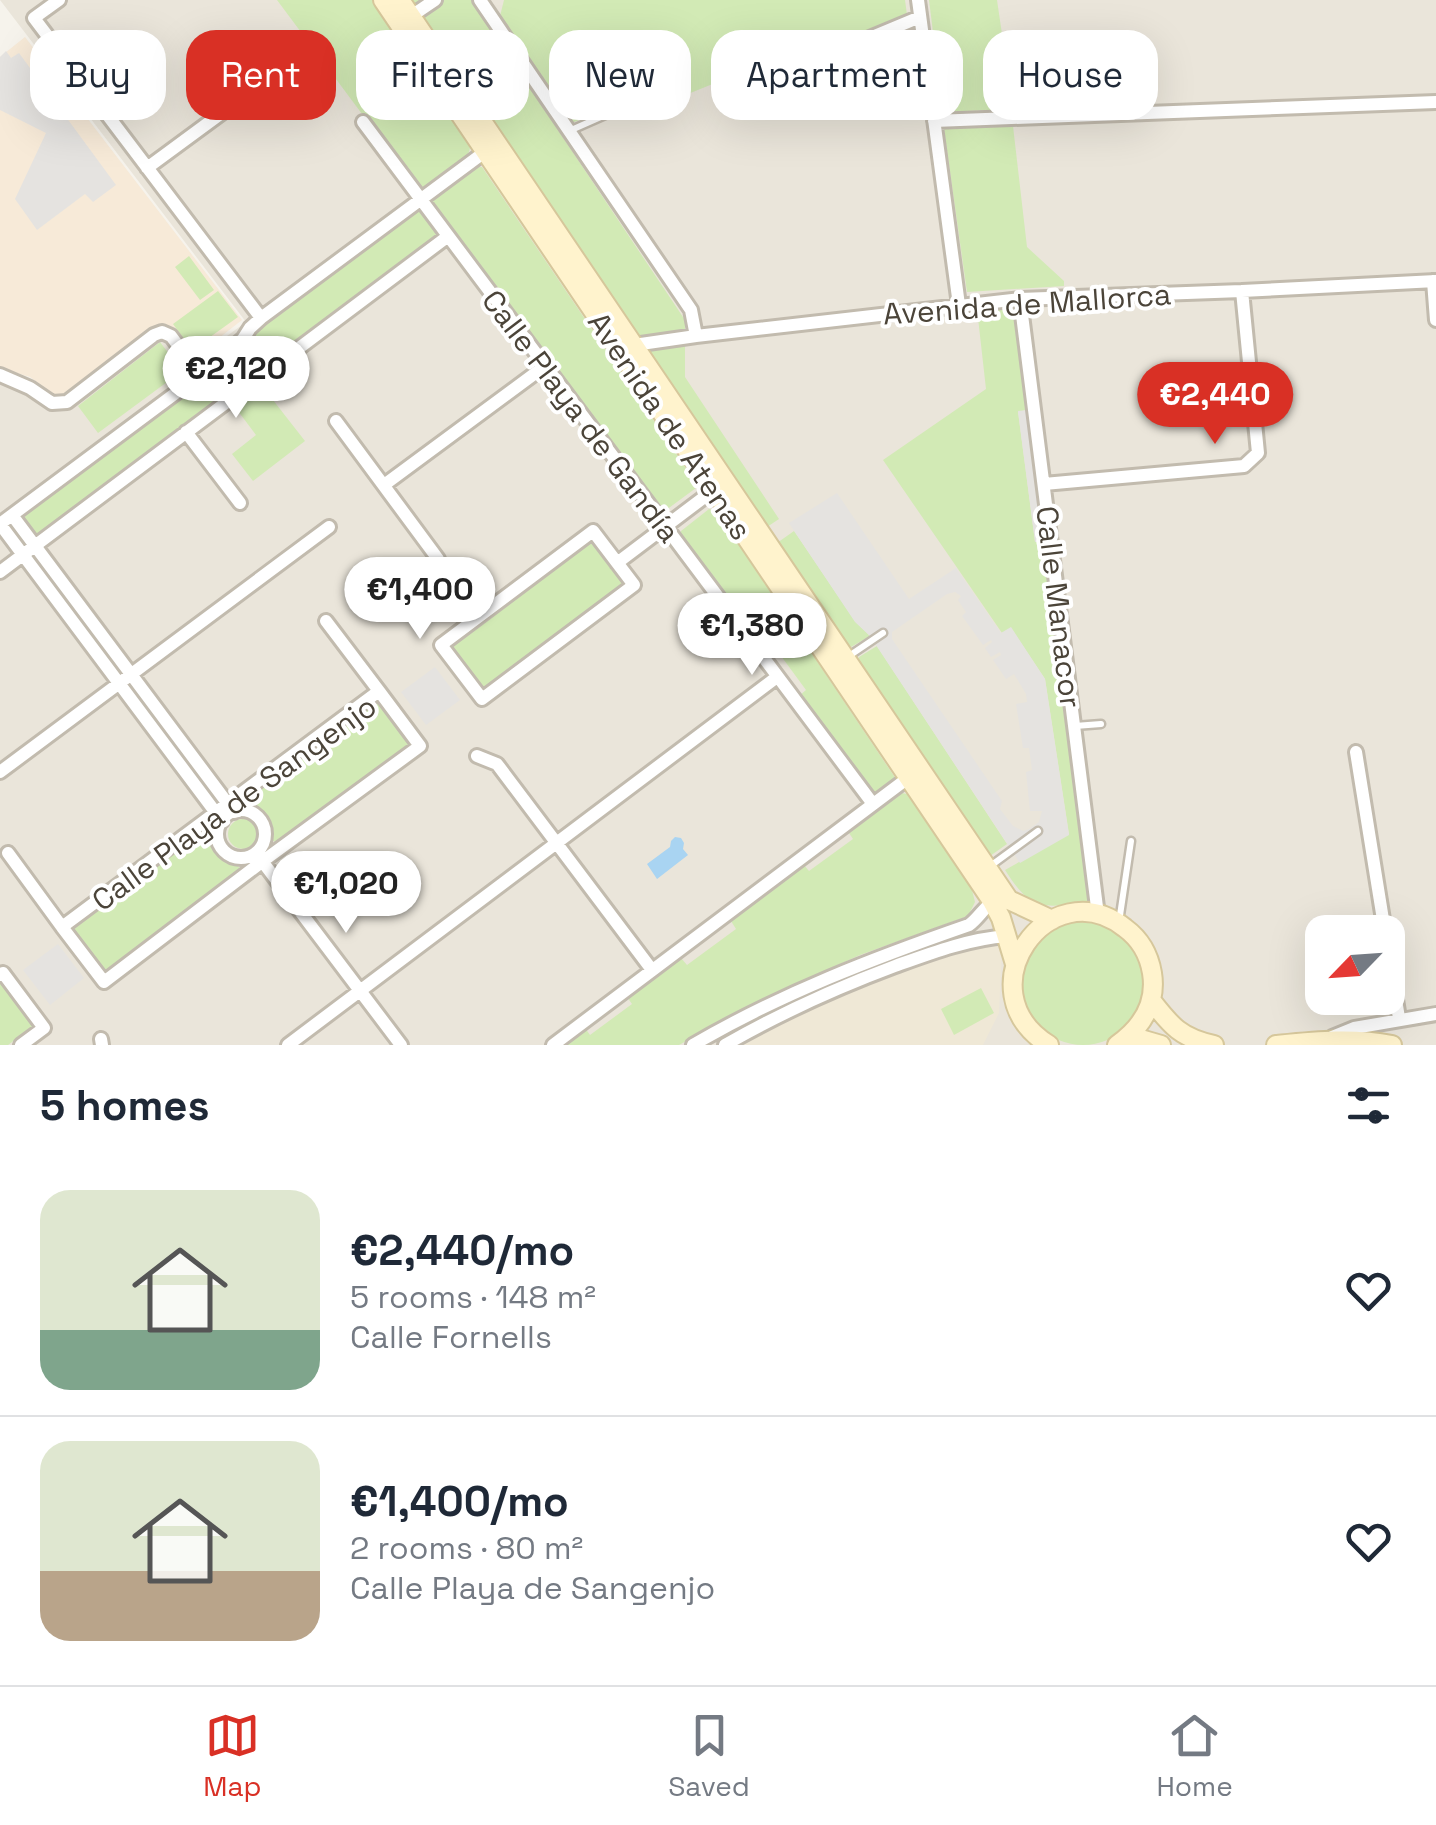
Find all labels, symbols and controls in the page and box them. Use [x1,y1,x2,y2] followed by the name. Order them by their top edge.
[30,30,166,120] chip: Buy
[186,30,336,120] chip: Rent
[356,30,529,120] chip: Filters
[549,30,691,120] chip: New
[711,30,963,120] chip: Apartment
[983,30,1158,120] chip: House
[882,274,1172,334] street label: Avenida de Mallorca
[473,282,689,550] street label: Calle Playa de Gandía
[579,305,761,547] street label: Avenida de Atenas
[155,336,317,421] pin: €2,120
[185,348,287,388] text: €2,120
[1134,362,1296,447] pin: €2,440
[1159,374,1271,414] text: €2,440
[1027,504,1091,710] street label: Calle Manacor
[339,557,501,642] pin: €1,400
[366,569,474,609] text: €1,400
[671,593,833,678] pin: €1,380
[700,605,804,645] text: €1,380
[84,687,384,919] street label: Calle Playa de Sangenjo
[265,851,427,936] pin: €1,020
[293,863,399,903] text: €1,020
[1305,915,1405,1015] north arrow
[1305,915,1405,1015] map controls
[1341,1078,1396,1133] icon: filters
[40,1079,210,1132] text: 5 homes
[350,1224,574,1277] text: €2,440/mo
[120,1230,240,1350] icon: home
[1341,1263,1396,1318] icon: heart
[350,1277,596,1317] text: 5 rooms · 148 m²
[350,1317,552,1357] text: Calle Fornells
[350,1475,569,1528] text: €1,400/mo
[120,1481,240,1601] icon: home
[1341,1514,1396,1569] icon: heart
[350,1528,583,1568] text: 2 rooms · 80 m²
[350,1568,715,1608] text: Calle Playa de Sangenjo
[203,1708,262,1804] tab: Map
[668,1708,750,1804] tab: Saved
[1156,1708,1233,1804] tab: Home

